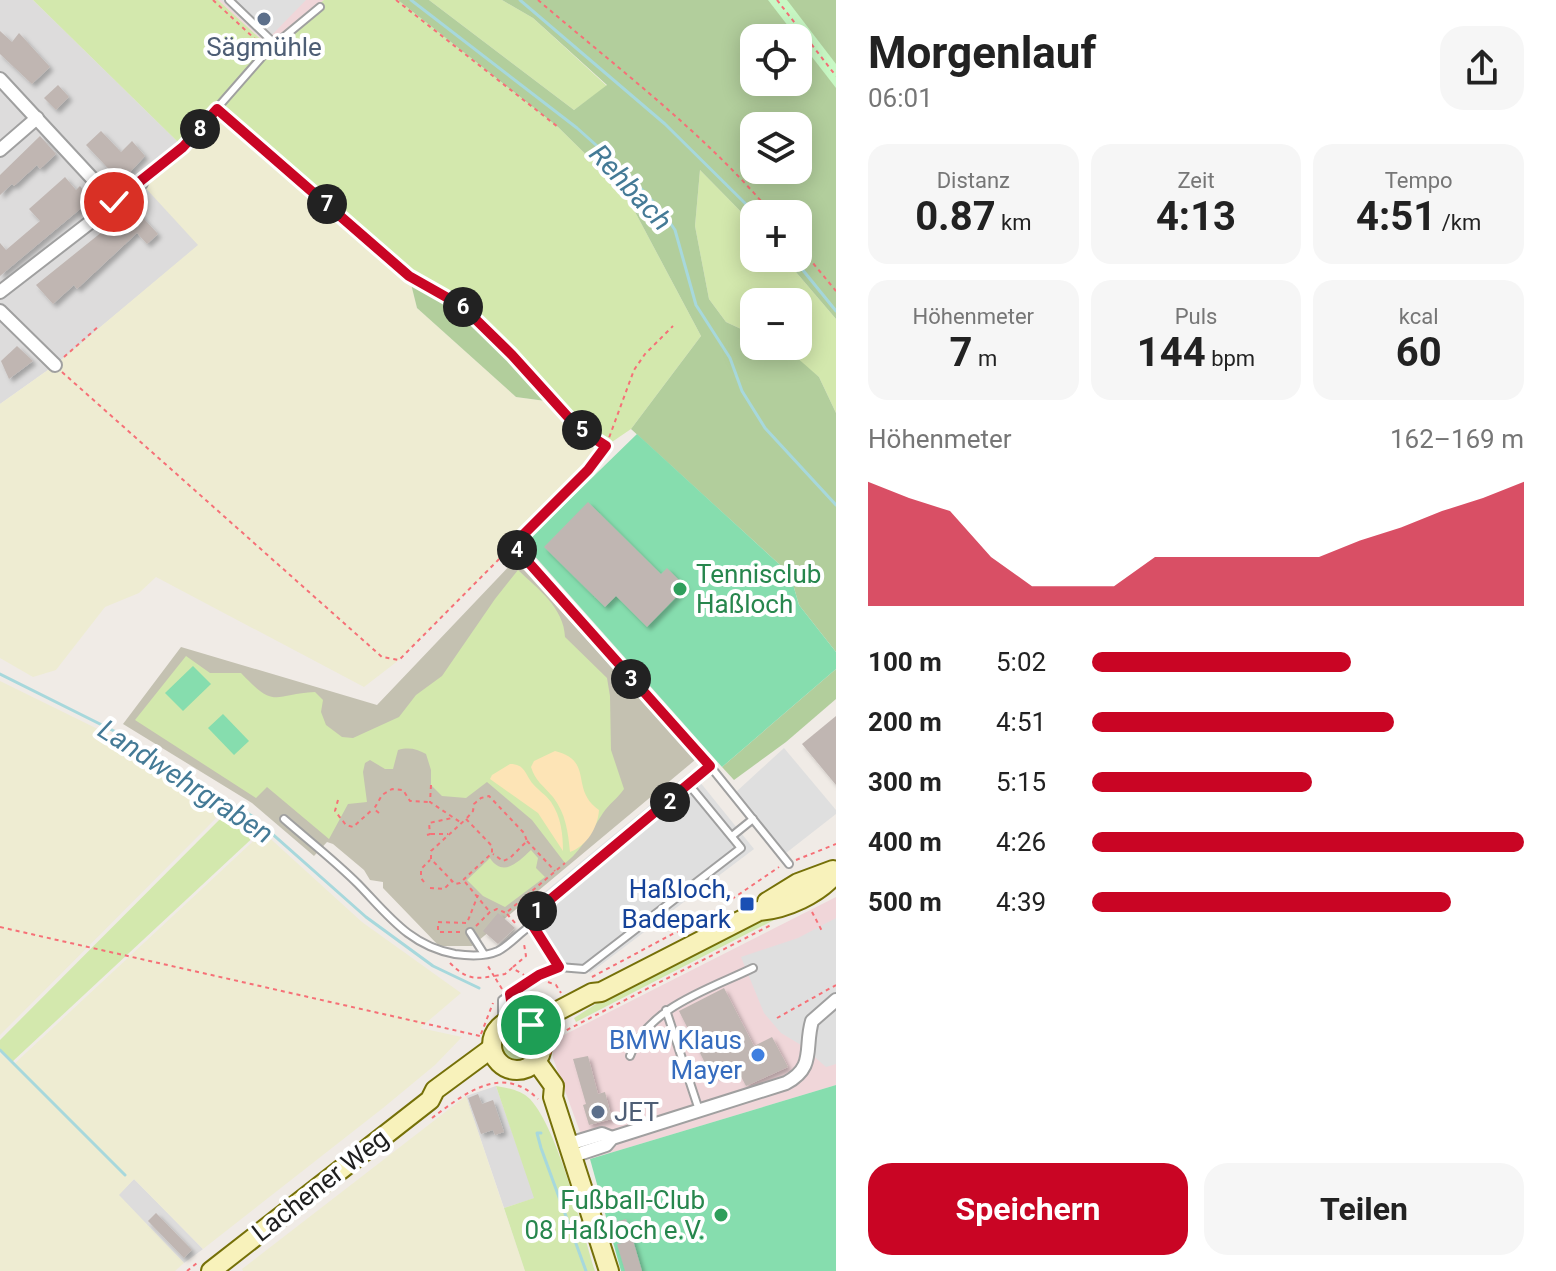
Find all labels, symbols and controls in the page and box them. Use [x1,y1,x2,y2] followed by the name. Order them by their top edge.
[255,10,273,28] marker: Sägmühle
[740,24,812,360] map controls
[740,24,812,96] button: locate
[1440,26,1524,110] button: share
[868,27,1096,79] text: Morgenlauf
[206,32,322,62] place label: Sägmühle
[868,83,933,113] text: 06:01
[180,109,220,149] pin: 8
[740,112,812,184] button: layers
[194,116,206,141] text: 8
[583,138,679,237] water label: Rehbach
[80,168,148,236] pin
[937,168,1010,193] text: Distanz
[1177,168,1215,193] text: Zeit
[1385,168,1453,193] text: Tempo
[92,180,136,224] icon: check
[307,184,347,224] pin: 7
[321,191,333,216] text: 7
[915,193,996,240] text: 0.87
[1156,193,1236,240] text: 4:13
[1356,193,1436,240] text: 4:51
[740,200,812,272] button: +
[996,210,1032,235] text: km
[1436,210,1481,235] text: /km
[443,287,483,327] pin: 6
[740,288,812,360] button: −
[457,294,469,319] text: 6
[913,304,1034,329] text: Höhenmeter
[1175,304,1217,329] text: Puls
[1399,304,1439,329] text: kcal
[949,329,972,376] text: 7
[1137,329,1206,376] text: 144
[1396,329,1442,376] text: 60
[972,346,997,371] text: m
[1206,346,1255,371] text: bpm
[562,410,602,450] pin: 5
[576,417,588,442] text: 5
[868,424,1012,454] text: Höhenmeter
[1390,424,1524,454] text: 162–169 m
[497,530,537,570] pin: 4
[511,537,523,562] text: 4
[696,559,821,619] place label: Tennisclub Haßloch
[671,580,689,598] marker: Tennisclub Haßloch
[868,647,942,677] text: 100 m
[996,647,1046,677] text: 5:02
[611,659,651,699] pin: 3
[625,666,637,691] text: 3
[868,707,942,737] text: 200 m
[996,707,1046,737] text: 4:51
[92,713,279,850] water label: Landwehrgraben
[868,767,942,797] text: 300 m
[996,767,1046,797] text: 5:15
[650,782,690,822] pin: 2
[664,789,676,814] text: 2
[868,827,942,857] text: 400 m
[996,827,1046,857] text: 4:26
[621,874,732,934] place label: Haßloch, Badepark
[868,887,942,917] text: 500 m
[996,887,1046,917] text: 4:39
[517,891,557,931] pin: 1
[738,895,756,913] marker: Haßloch, Badepark
[531,898,543,923] text: 1
[497,991,565,1059] pin
[509,1003,553,1047] icon: arrive
[609,1025,742,1085] place label: BMW Klaus Mayer
[749,1046,767,1064] marker: BMW Klaus Mayer
[614,1097,659,1127] place label: JET
[589,1103,607,1121] marker: JET
[246,1123,394,1247] street label: Lachener Weg
[868,1163,1188,1255] button: Speichern
[1204,1163,1524,1255] button: Teilen
[524,1185,705,1245] place label: Fußball-Club 08 Haßloch e.V.
[712,1206,730,1224] marker: Fußball-Club 08 Haßloch e.V.

